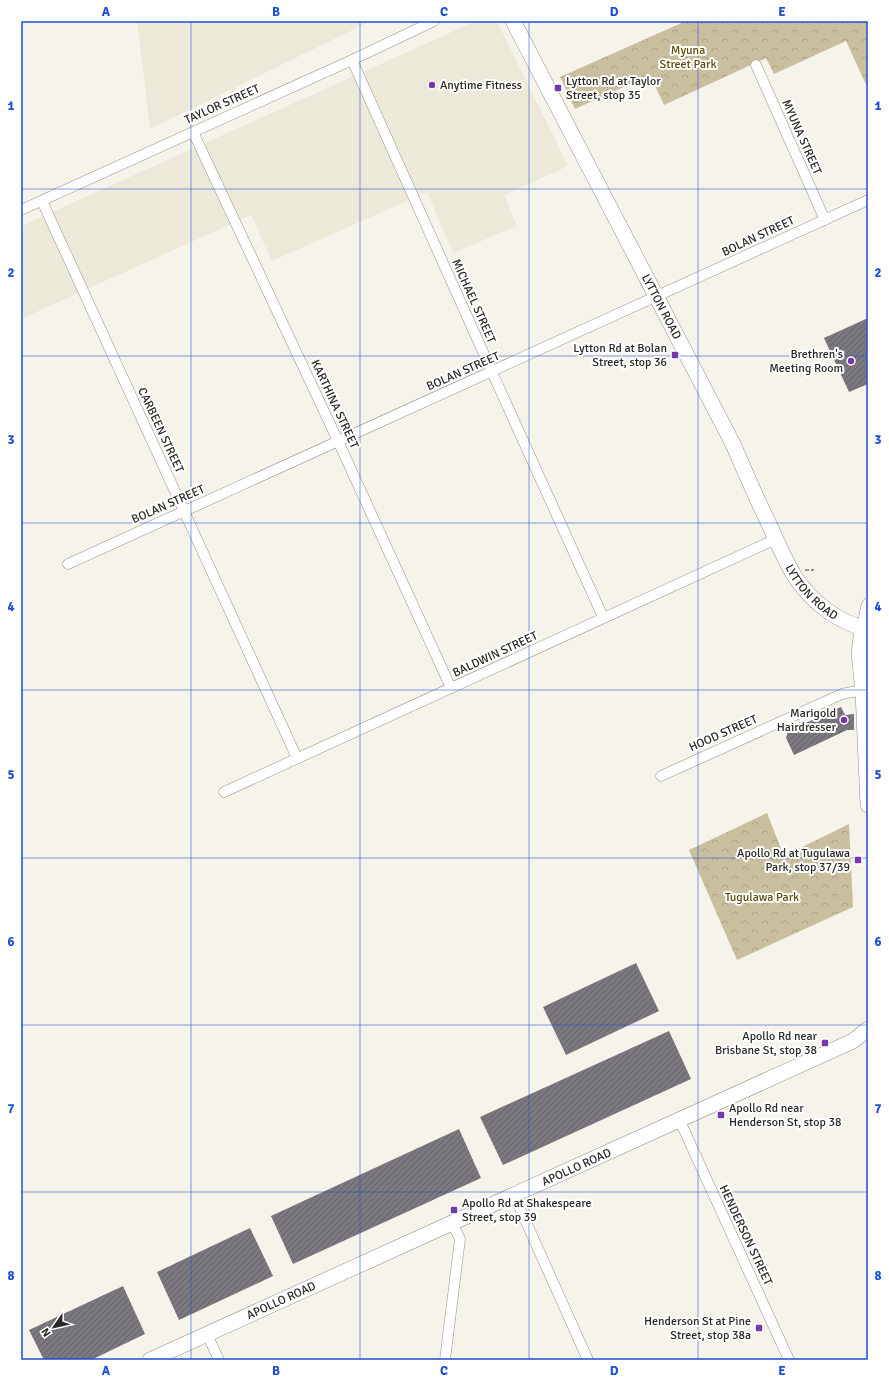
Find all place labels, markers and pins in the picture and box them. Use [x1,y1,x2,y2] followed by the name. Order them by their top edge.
[566,74,661,103] place label: Lytton Rd at Taylor Street, stop 35
[440,78,522,93] place label: Anytime Fitness
[427,80,437,90] marker: Anytime Fitness
[553,83,563,93] marker: Lytton Rd at Taylor Street, stop 35
[573,341,667,370] place label: Lytton Rd at Bolan Street, stop 36
[769,347,843,376] place label: Brethren's Meeting Room
[670,350,680,360] marker: Lytton Rd at Bolan Street, stop 36
[846,356,856,366] marker: Brethren's Meeting Room
[777,706,837,735] place label: Marigold Hairdresser
[839,715,849,725] marker: Marigold Hairdresser
[737,846,850,875] place label: Apollo Rd at Tugulawa Park, stop 37/39
[853,855,863,865] marker: Apollo Rd at Tugulawa Park, stop 37/39
[715,1029,818,1058] place label: Apollo Rd near Brisbane St, stop 38
[820,1038,830,1048] marker: Apollo Rd near Brisbane St, stop 38
[729,1101,841,1130] place label: Apollo Rd near Henderson St, stop 38
[716,1110,726,1120] marker: Apollo Rd near Henderson St, stop 38
[462,1196,591,1225] place label: Apollo Rd at Shakespeare Street, stop 39
[449,1205,459,1215] marker: Apollo Rd at Shakespeare Street, stop 39
[644,1314,751,1343] place label: Henderson St at Pine Street, stop 38a
[754,1323,764,1333] marker: Henderson St at Pine Street, stop 38a

